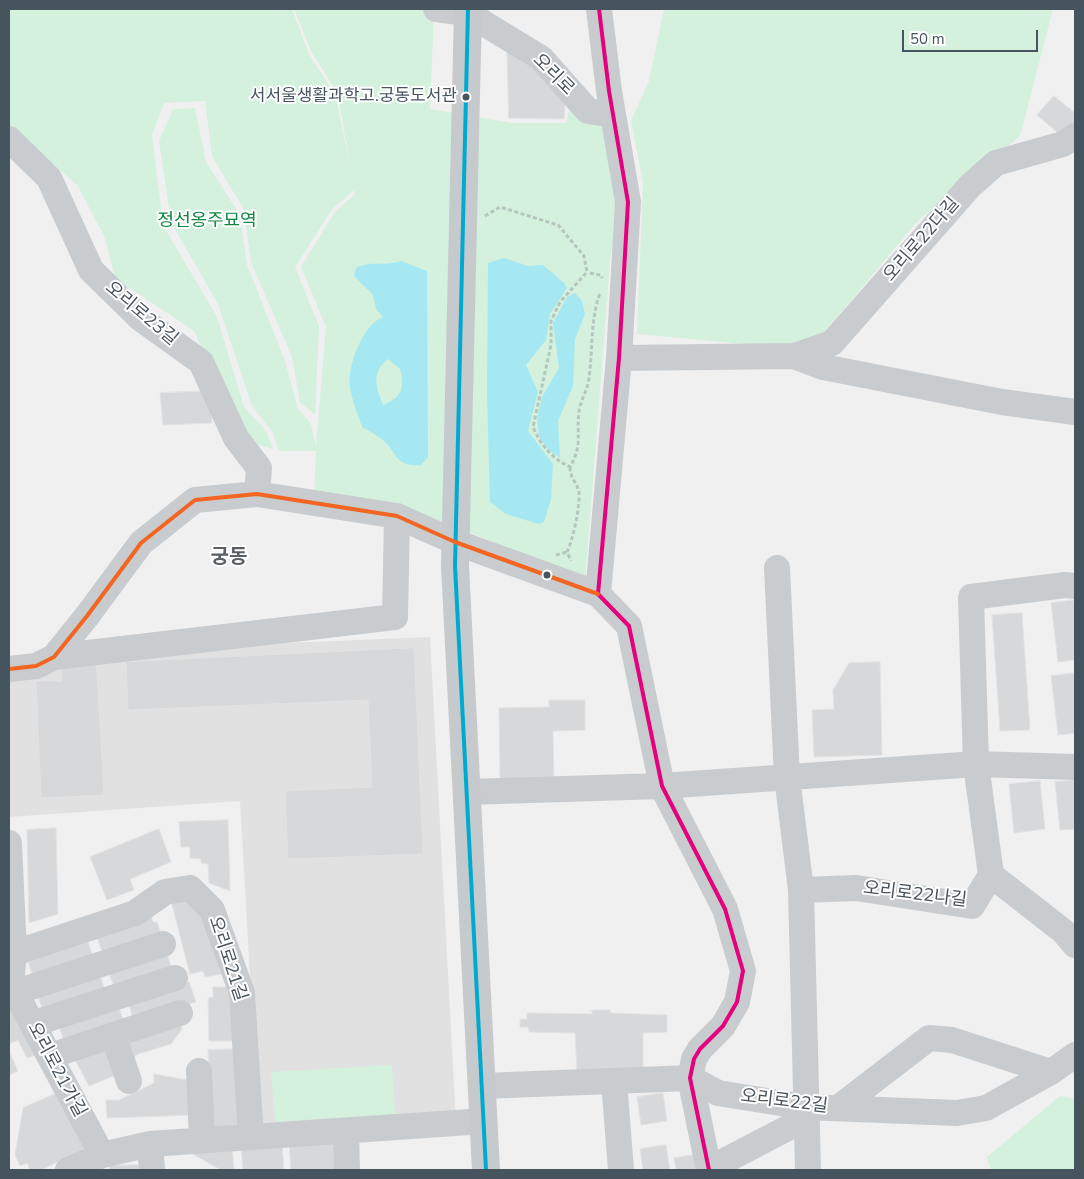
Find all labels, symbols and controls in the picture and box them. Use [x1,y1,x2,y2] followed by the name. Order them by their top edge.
[904,20,1040,52] scale bar
[910,29,945,49] text: 50 m
[528,50,578,100] street label: 오리로
[250,87,457,107] place label: 서서울생활과학고.궁동도서관
[461,92,471,102] marker: 서서울생활과학고.궁동도서관
[880,194,964,286] street label: 오리로22다길
[157,211,257,233] park label: 정선옹주묘역
[100,277,182,351] street label: 오리로23길
[211,546,247,570] district label: 궁동
[542,570,552,580] unlabelled marker
[862,878,968,912] street label: 오리로22나길
[203,914,251,1004] street label: 오리로21길
[22,1019,90,1121] street label: 오리로21가길
[739,1086,829,1118] street label: 오리로22길

